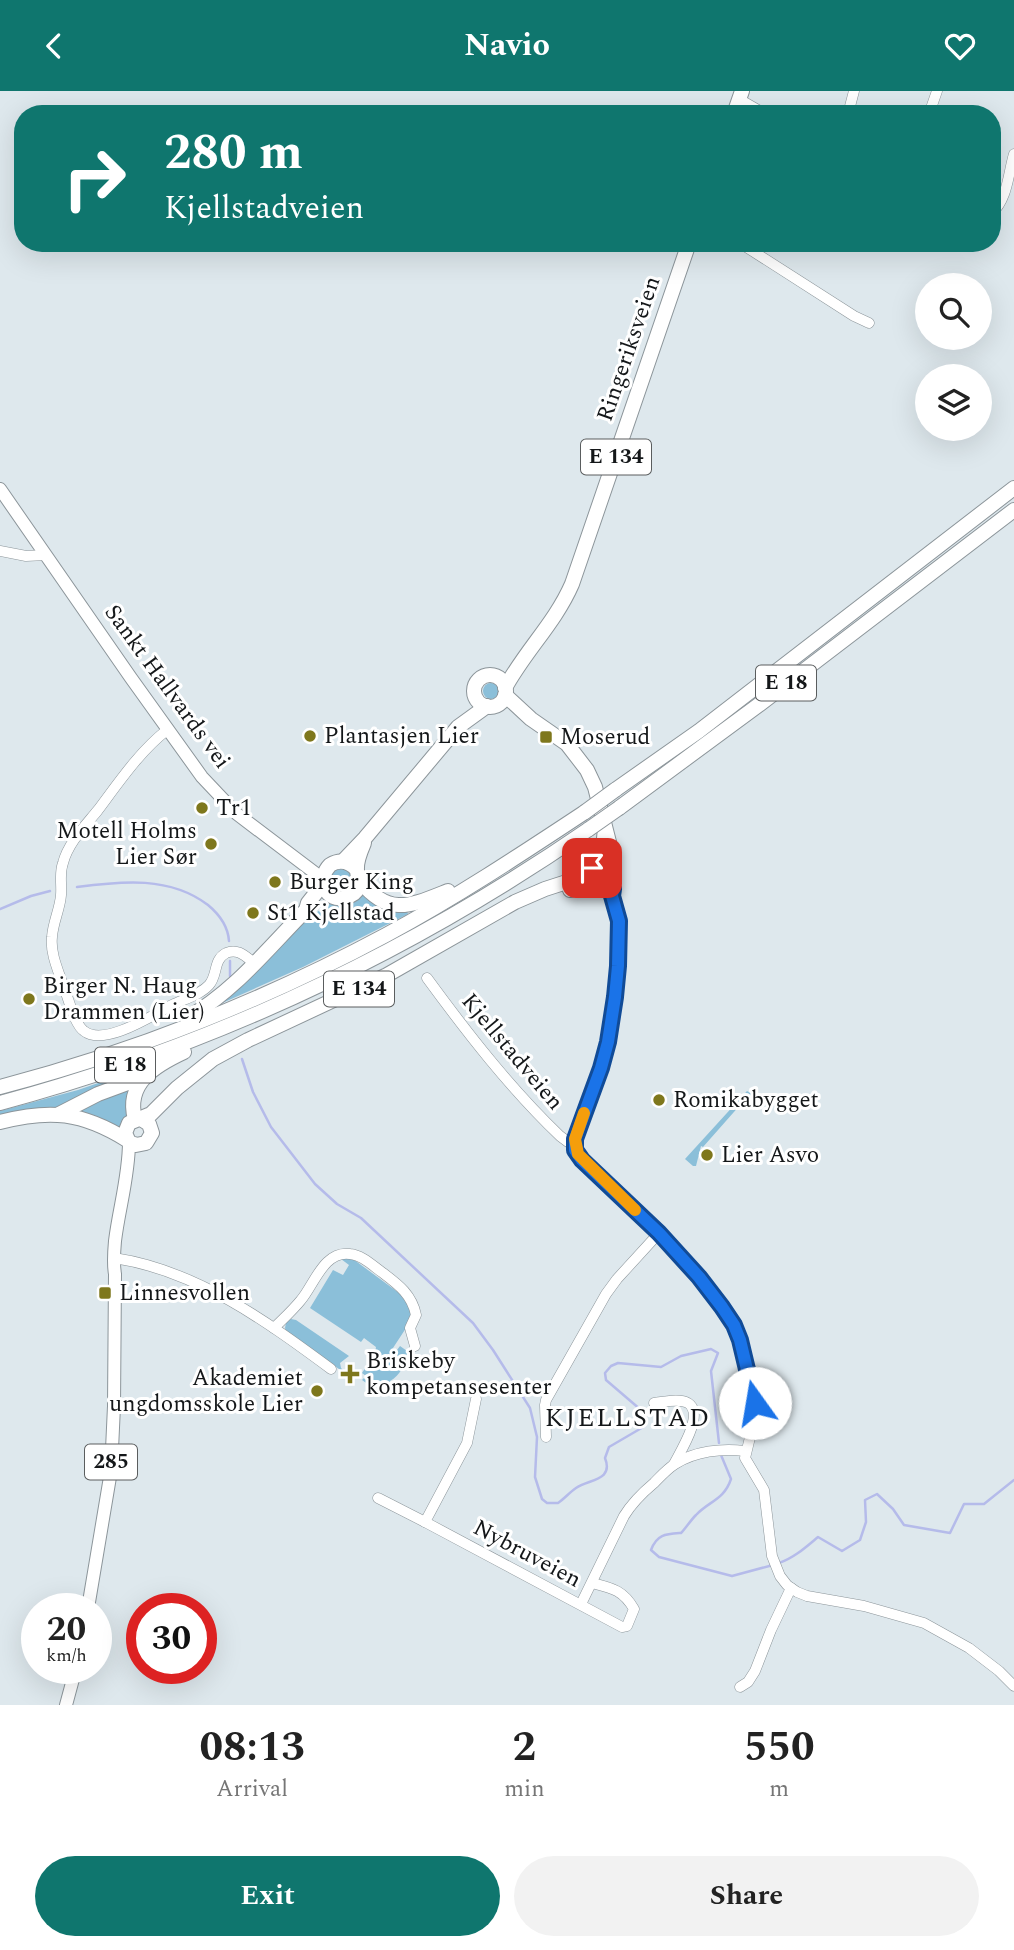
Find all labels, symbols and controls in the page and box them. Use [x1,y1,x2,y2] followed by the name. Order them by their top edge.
[464,21,550,70] text: Navio
[35,27,73,65] icon: back
[941,27,979,65] icon: heart
[164,116,303,191] text: 280 m
[49,133,140,224] icon: right
[164,184,364,233] text: Kjellstadveien
[588,272,670,426] street label: Ringeriksveien
[915,273,992,441] map controls
[915,273,992,350] button: search
[915,364,992,441] button: layers
[581,439,651,475] road number: E 134
[95,597,239,777] street label: Sankt Hallvards vei
[756,665,816,701] road number: E 18
[324,719,479,754] place label: Plantasjen Lier
[560,720,651,755] place label: Moserud
[302,728,318,744] marker: Plantasjen Lier
[538,729,554,745] marker: Moserud
[216,791,251,826] place label: Tr1
[194,800,210,816] marker: Tr1
[56,814,197,875] place label: Motell Holms Lier Sør
[203,836,219,852] marker: Motell Holms Lier Sør
[562,838,622,898] pin
[573,849,611,887] icon: arrive
[289,865,414,900] place label: Burger King
[267,874,283,890] marker: Burger King
[267,896,395,931] place label: St1 Kjellstad
[245,905,261,921] marker: St1 Kjellstad
[43,969,205,1030] place label: Birger N. Haug Drammen (Lier)
[324,971,394,1007] road number: E 134
[452,986,572,1118] street label: Kjellstadveien
[21,991,37,1007] marker: Birger N. Haug Drammen (Lier)
[95,1047,155,1083] road number: E 18
[673,1083,819,1118] place label: Romikabygget
[651,1092,667,1108] marker: Romikabygget
[721,1138,819,1173] place label: Lier Asvo
[699,1147,715,1163] marker: Lier Asvo
[119,1276,250,1311] place label: Linnesvollen
[97,1285,113,1301] marker: Linnesvollen
[366,1344,552,1405] place label: Briskeby kompetansesenter
[109,1361,303,1422] place label: Akademiet ungdomsskole Lier
[340,1364,360,1384] marker: Briskeby kompetansesenter
[718,1366,792,1440] position arrow
[309,1383,325,1399] marker: Akademiet ungdomsskole Lier
[545,1398,711,1438] district label: KJELLSTAD
[85,1445,137,1479] road number: 285
[467,1511,587,1597] street label: Nybruveien
[126,1593,217,1684] speed limit sign: 30
[47,1603,86,1656] text: 20
[46,1642,87,1669] text: km/h
[199,1716,305,1779] text: 08:13
[513,1716,536,1779] text: 2
[744,1716,815,1779] text: 550
[216,1772,288,1807] text: Arrival
[504,1772,545,1807] text: min
[769,1772,789,1807] text: m
[35,1856,500,1936] button: Exit
[514,1856,979,1936] button: Share

